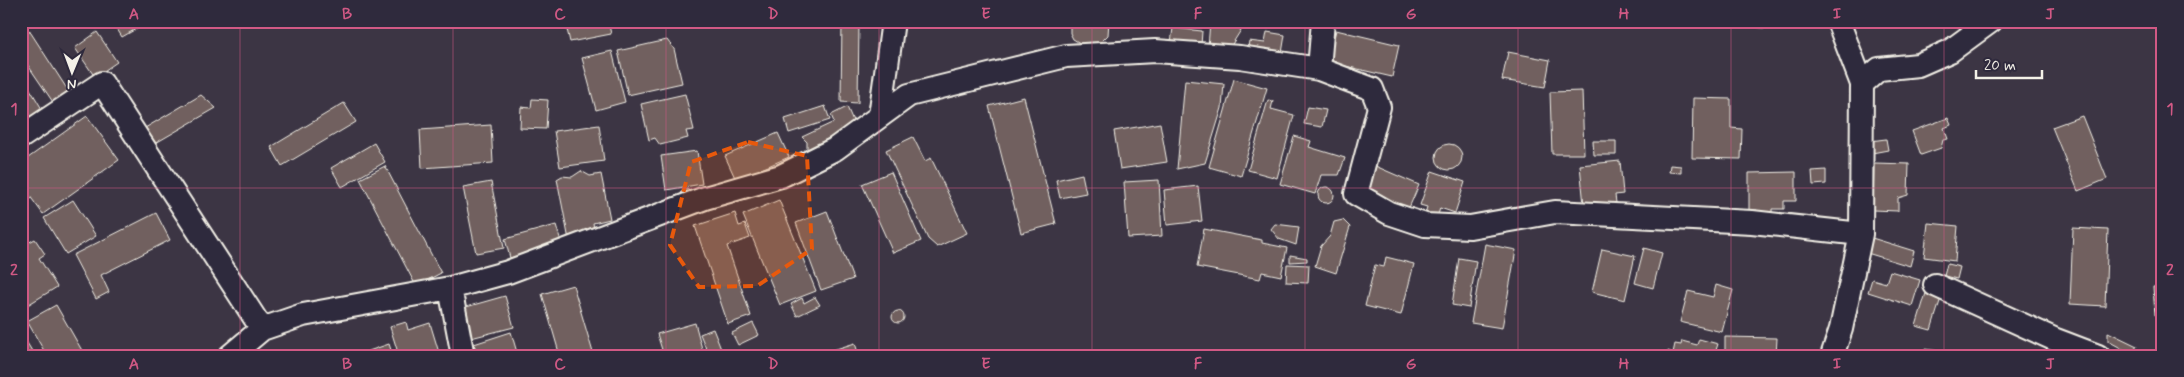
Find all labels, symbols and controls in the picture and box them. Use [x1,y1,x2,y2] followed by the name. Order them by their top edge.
[129,4,139,25] text: A
[342,4,352,25] text: B
[554,4,566,25] text: C
[767,4,779,25] text: D
[981,4,991,25] text: E
[1194,4,1203,25] text: F
[1406,4,1417,25] text: G
[1619,4,1630,25] text: H
[1833,4,1842,25] text: I
[2045,4,2055,25] text: J
[48,48,98,98] north arrow
[1976,48,2043,80] scale bar
[1984,56,2016,76] text: 20 m
[67,75,77,93] text: N
[10,99,18,120] text: 1
[2166,99,2174,120] text: 1
[10,260,18,281] text: 2
[2166,260,2174,281] text: 2
[129,354,139,375] text: A
[342,354,352,375] text: B
[554,354,566,375] text: C
[767,354,779,375] text: D
[981,354,991,375] text: E
[1194,354,1203,375] text: F
[1406,354,1417,375] text: G
[1619,354,1630,375] text: H
[1833,354,1842,375] text: I
[2045,354,2055,375] text: J

